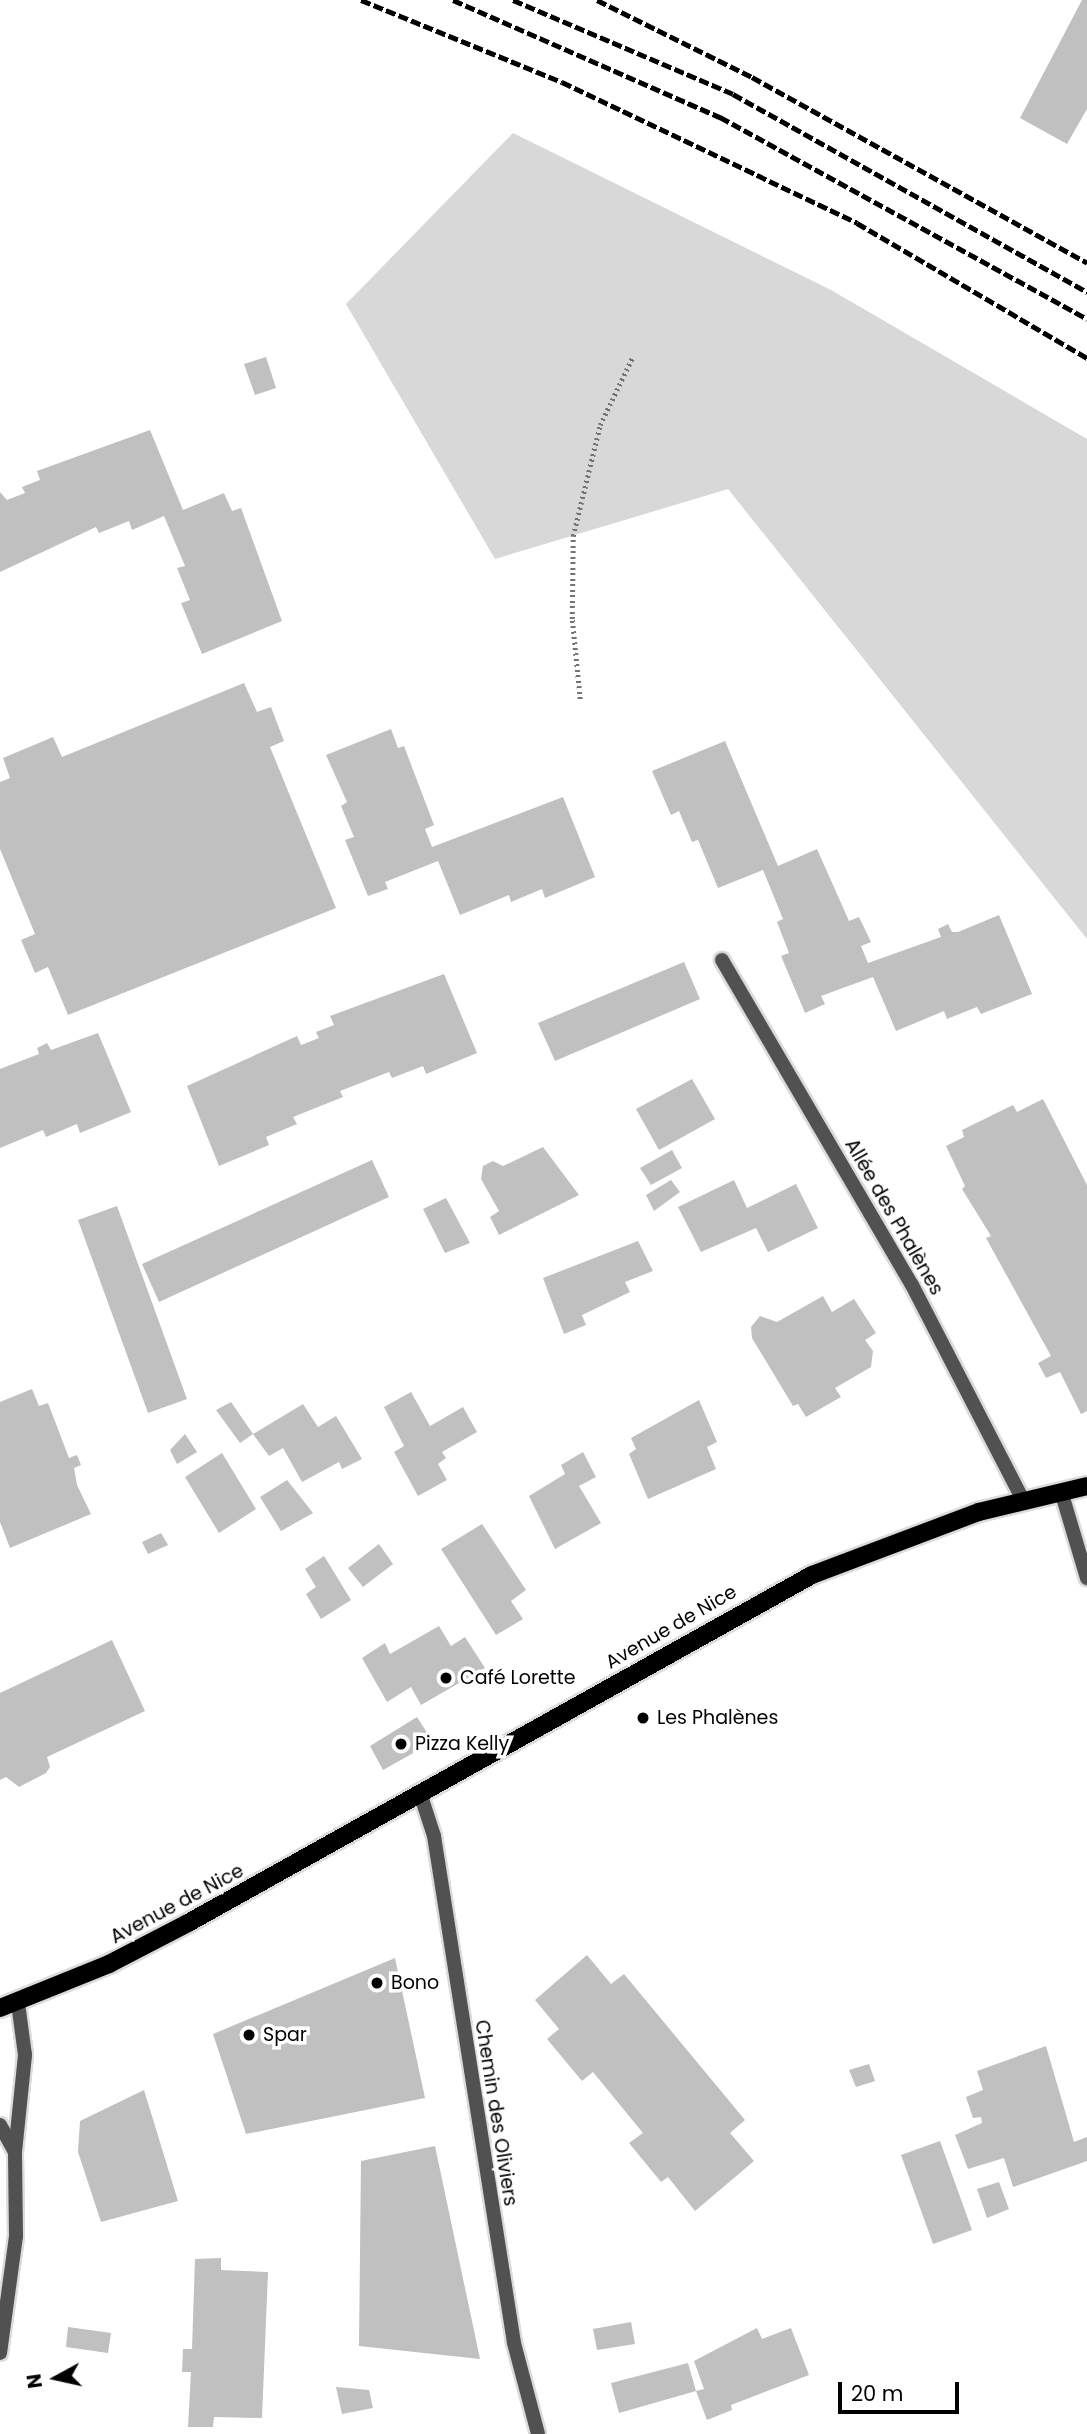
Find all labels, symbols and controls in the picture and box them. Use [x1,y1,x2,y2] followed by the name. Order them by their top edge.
[840,1135,948,1299] street label: Allée des Phalènes
[601,1580,741,1674] street label: Avenue de Nice
[460,1667,575,1689] place label: Café Lorette
[438,1670,454,1686] marker: Café Lorette
[657,1707,778,1729] place label: Les Phalènes
[635,1710,651,1726] marker: Les Phalènes
[415,1733,509,1755] place label: Pizza Kelly
[393,1736,409,1752] marker: Pizza Kelly
[107,1859,247,1949] street label: Avenue de Nice
[391,1972,439,1994] place label: Bono
[369,1975,385,1991] marker: Bono
[470,2018,522,2208] street label: Chemin des Oliviers
[263,2024,307,2046] place label: Spar
[241,2027,257,2043] marker: Spar
[21,2343,91,2413] north arrow
[842,2368,963,2412] scale bar
[20,2372,49,2390] text: N
[851,2379,904,2408] text: 20 m

